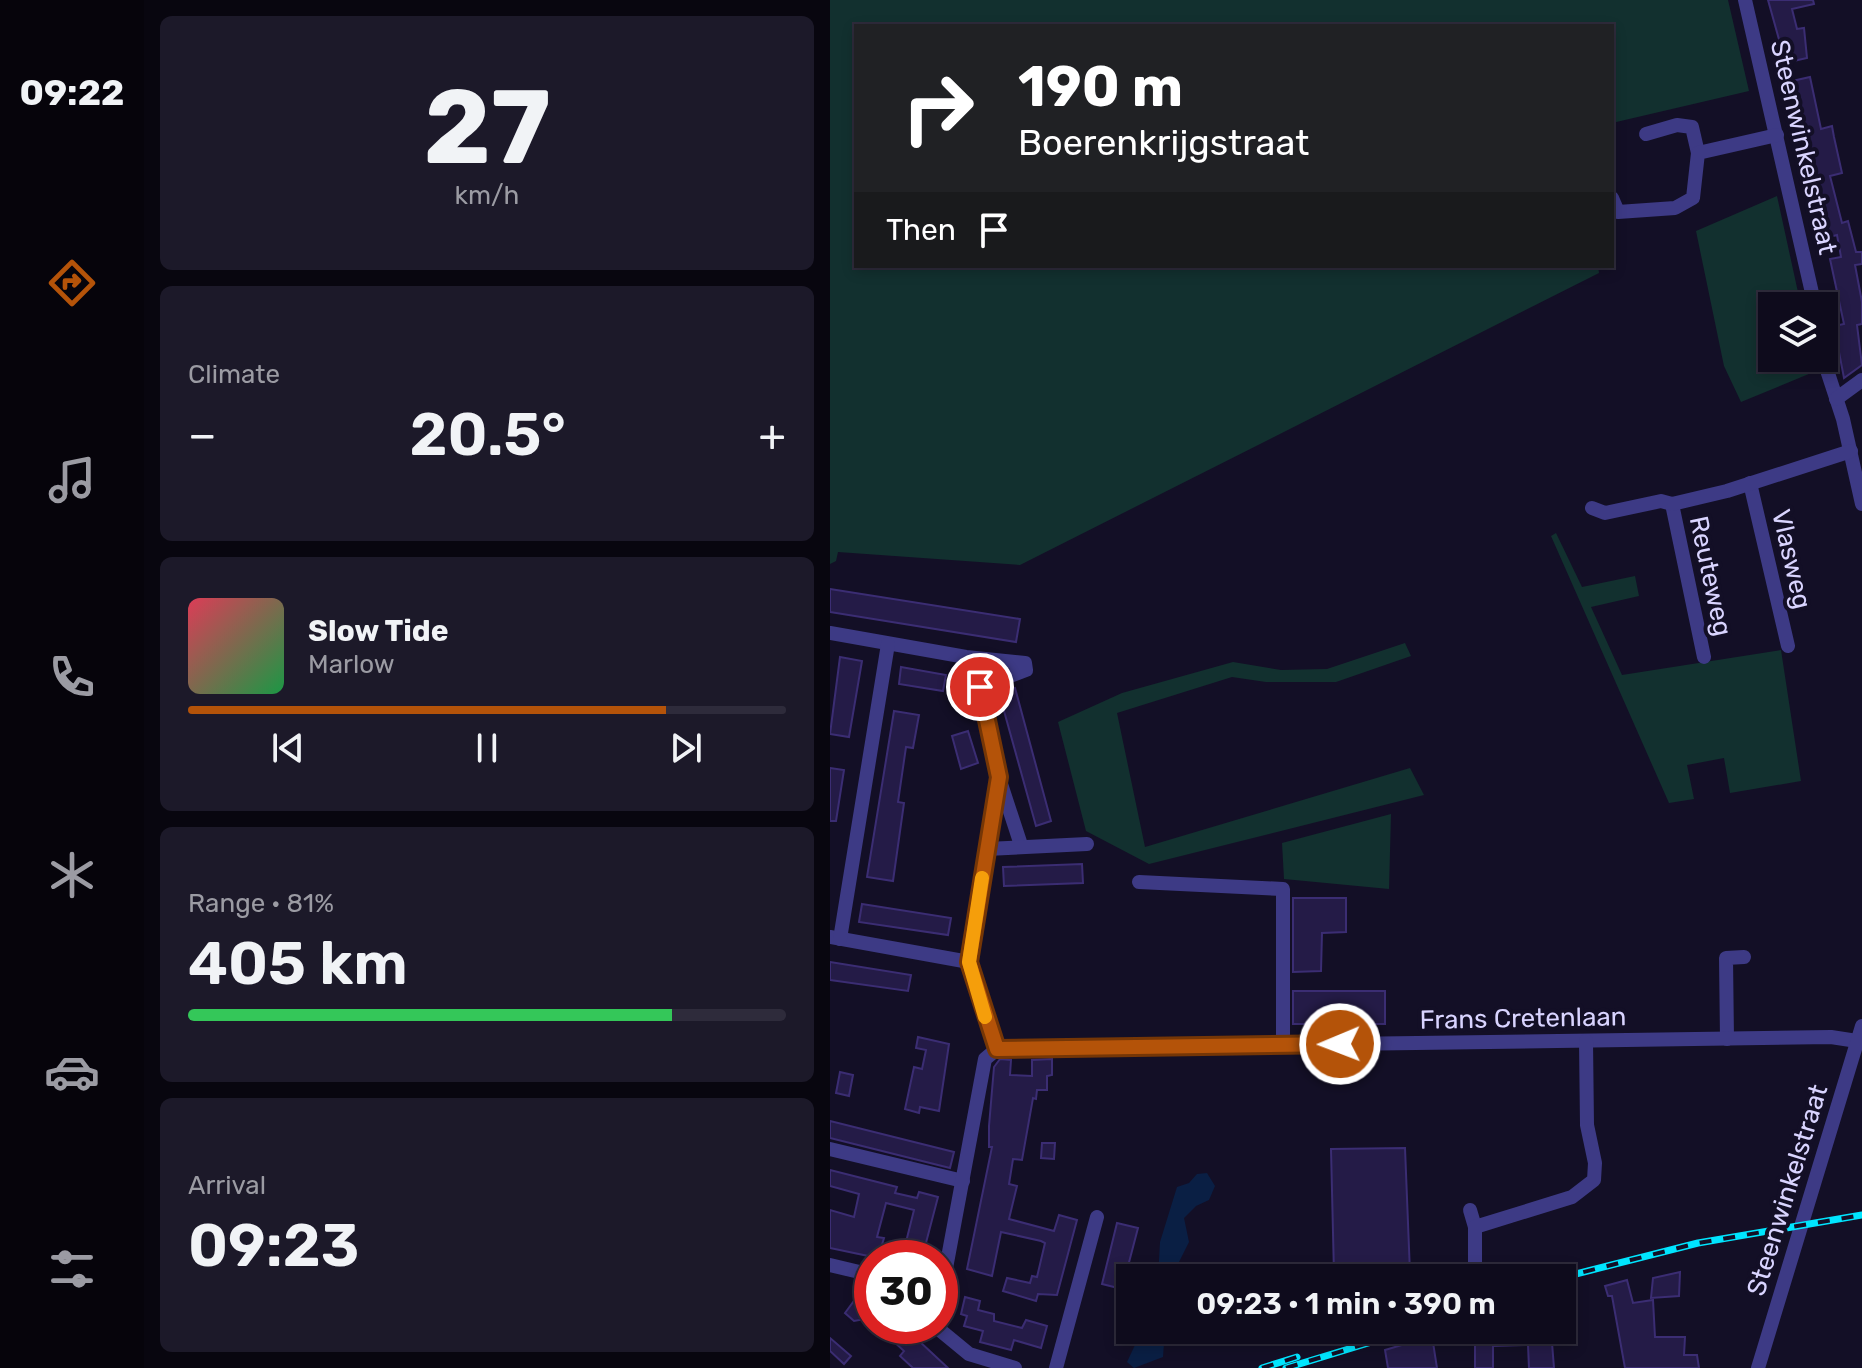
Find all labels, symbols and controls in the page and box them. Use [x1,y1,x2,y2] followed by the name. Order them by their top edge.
[1764,37,1843,257] street label: Steenwinkelstraat
[1018,54,1183,120] text: 190 m
[886,56,990,160] icon: right
[423,66,551,189] text: 27
[20,71,124,114] text: 09:22
[1018,121,1309,164] text: Boerenkrijgstraat
[455,180,519,211] text: km/h
[972,208,1016,252] icon: arrive
[886,212,956,248] text: Then
[44,255,100,311] icon: directions
[1758,292,1838,372] map controls
[1758,292,1838,372] button: layers
[188,359,280,390] text: Climate
[409,399,566,470] text: 20.5°
[188,409,217,461] text: −
[759,409,786,461] text: +
[44,452,100,508] icon: music
[1765,506,1818,612] street label: Vlasweg
[1683,513,1738,639] street label: Reuteweg
[308,613,448,649] text: Slow Tide
[44,649,100,705] icon: phone
[308,649,395,680] text: Marlow
[946,653,1014,721] pin
[958,665,1002,709] icon: arrive
[266,726,310,770] icon: previous
[465,726,509,770] icon: pause
[664,726,708,770] icon: next
[44,847,100,903] icon: climate
[188,888,334,919] text: Range · 81%
[188,928,408,999] text: 405 km
[1419,1001,1627,1036] street label: Frans Cretenlaan
[1298,1002,1382,1086] position arrow
[44,1044,100,1100] icon: car
[1741,1081,1834,1300] street label: Steenwinkelstraat
[188,1170,266,1201] text: Arrival
[188,1210,359,1281] text: 09:23
[854,1240,958,1344] speed limit sign: 30
[44,1241,100,1297] icon: filters
[1196,1286,1496,1322] text: 09:23 · 1 min · 390 m

